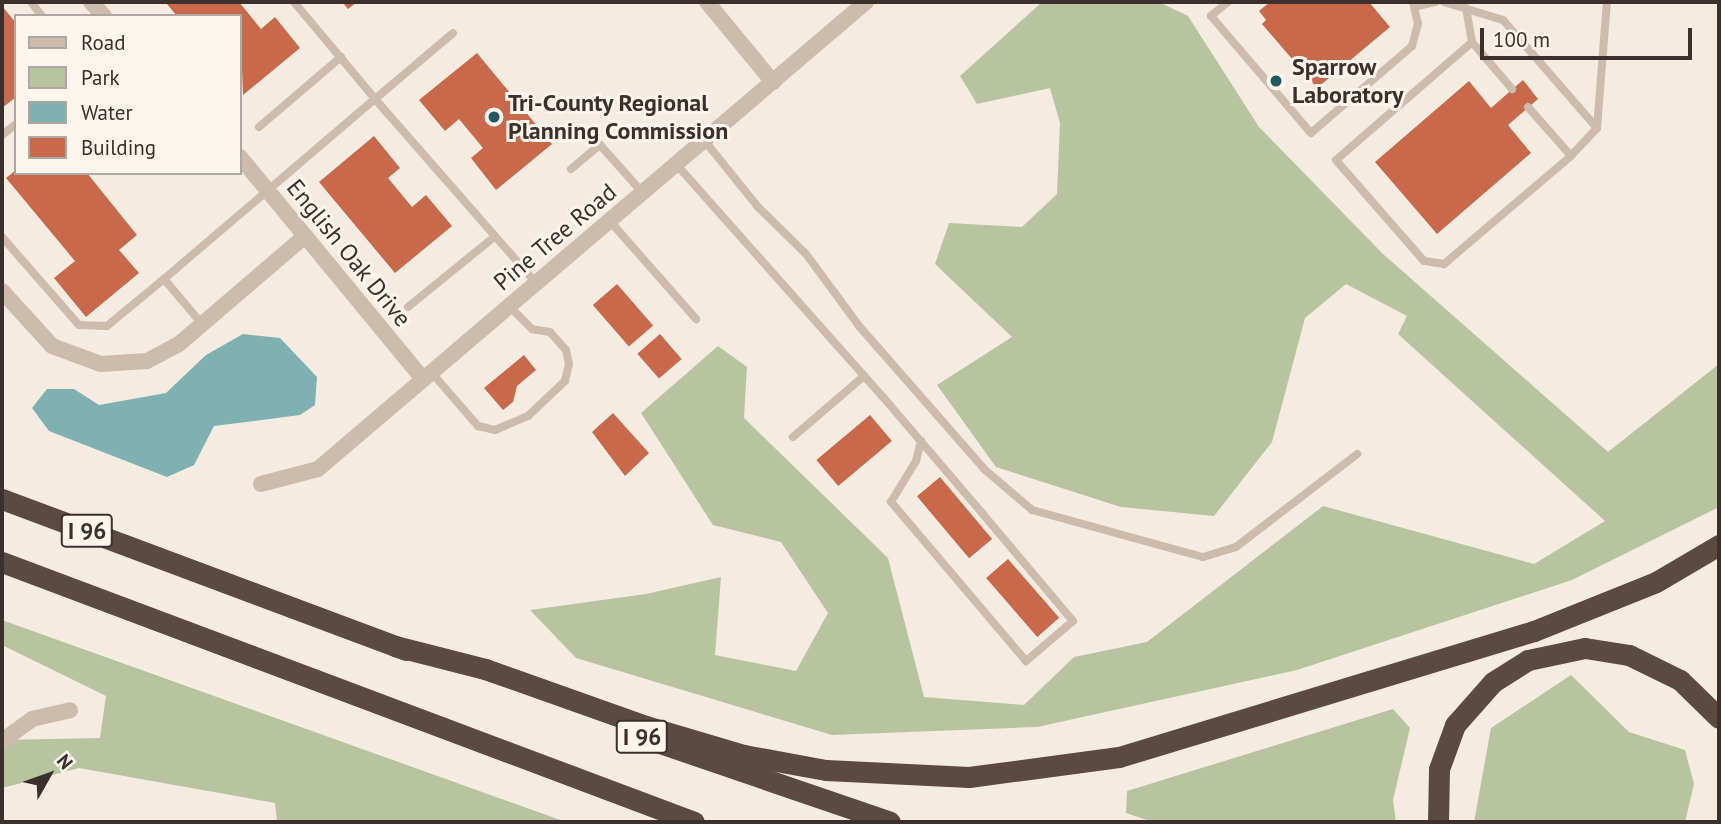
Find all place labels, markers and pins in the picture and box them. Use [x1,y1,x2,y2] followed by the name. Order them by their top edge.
[1292,53,1403,109] place label: Sparrow Laboratory
[1266,71,1286,91] marker: Sparrow Laboratory
[508,89,729,145] place label: Tri-County Regional Planning Commission
[486,109,502,125] marker: Tri-County Regional Planning Commission

